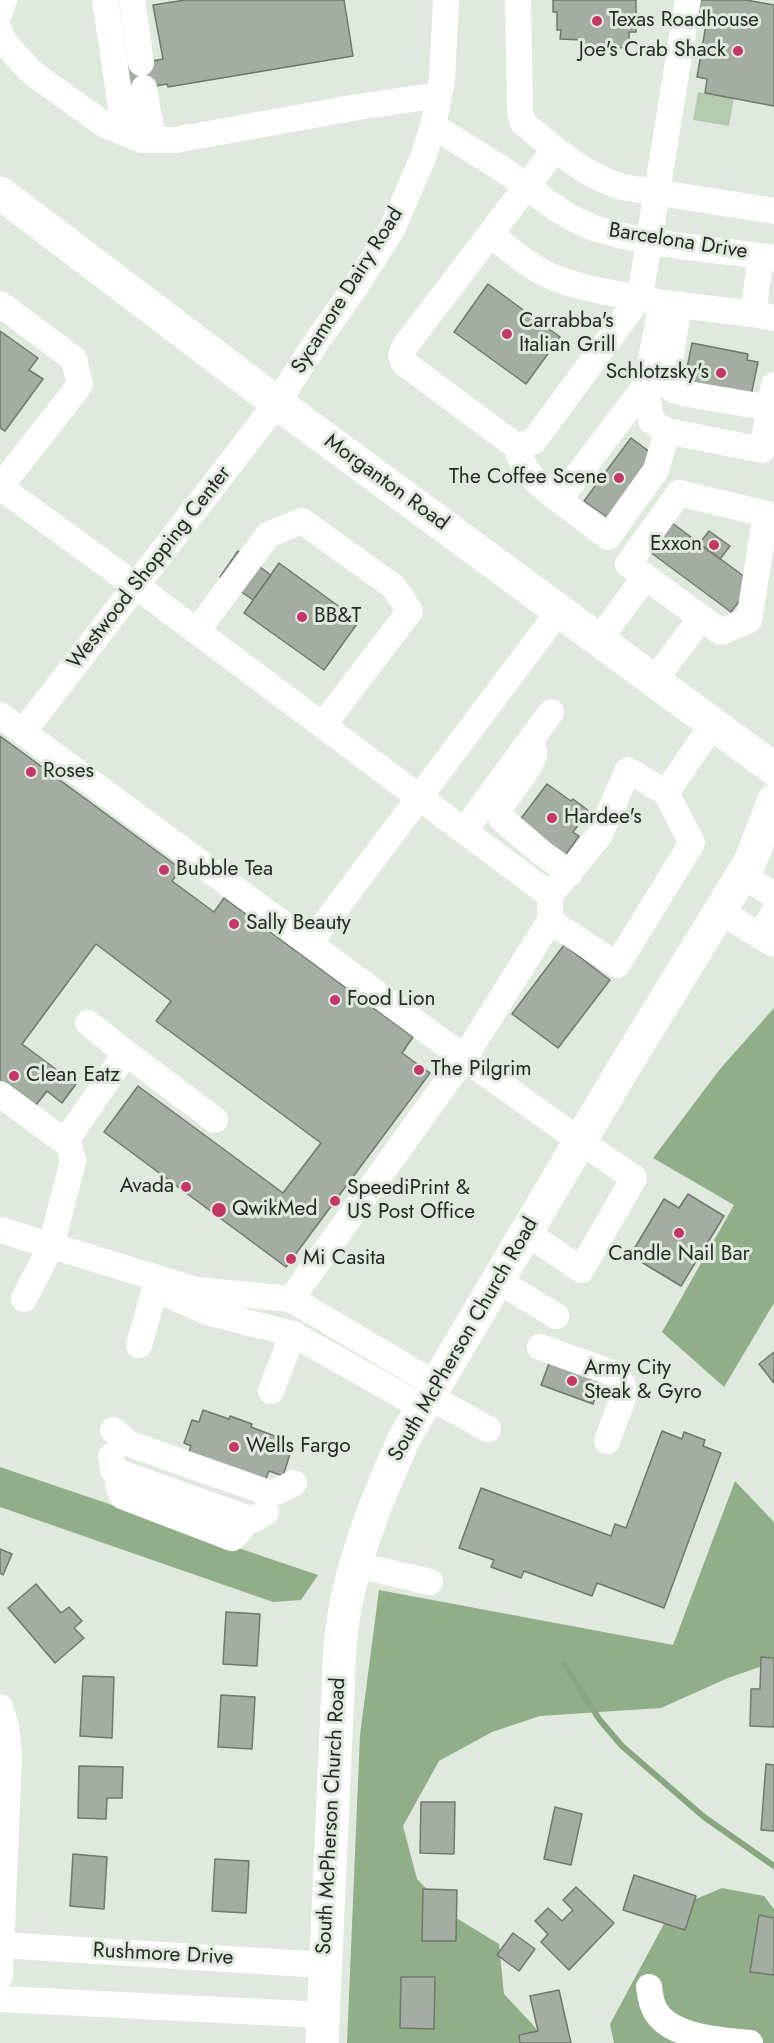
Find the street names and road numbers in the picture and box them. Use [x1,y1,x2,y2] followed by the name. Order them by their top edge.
[287,203,409,379] street label: Sycamore Dairy Road
[607,219,749,265] street label: Barcelona Drive
[319,429,453,537] street label: Morganton Road
[63,462,237,674] street label: Westwood Shopping Center
[384,1214,544,1466] street label: South McPherson Church Road
[312,1677,352,1955] street label: South McPherson Church Road
[92,1939,234,1971] street label: Rushmore Drive

